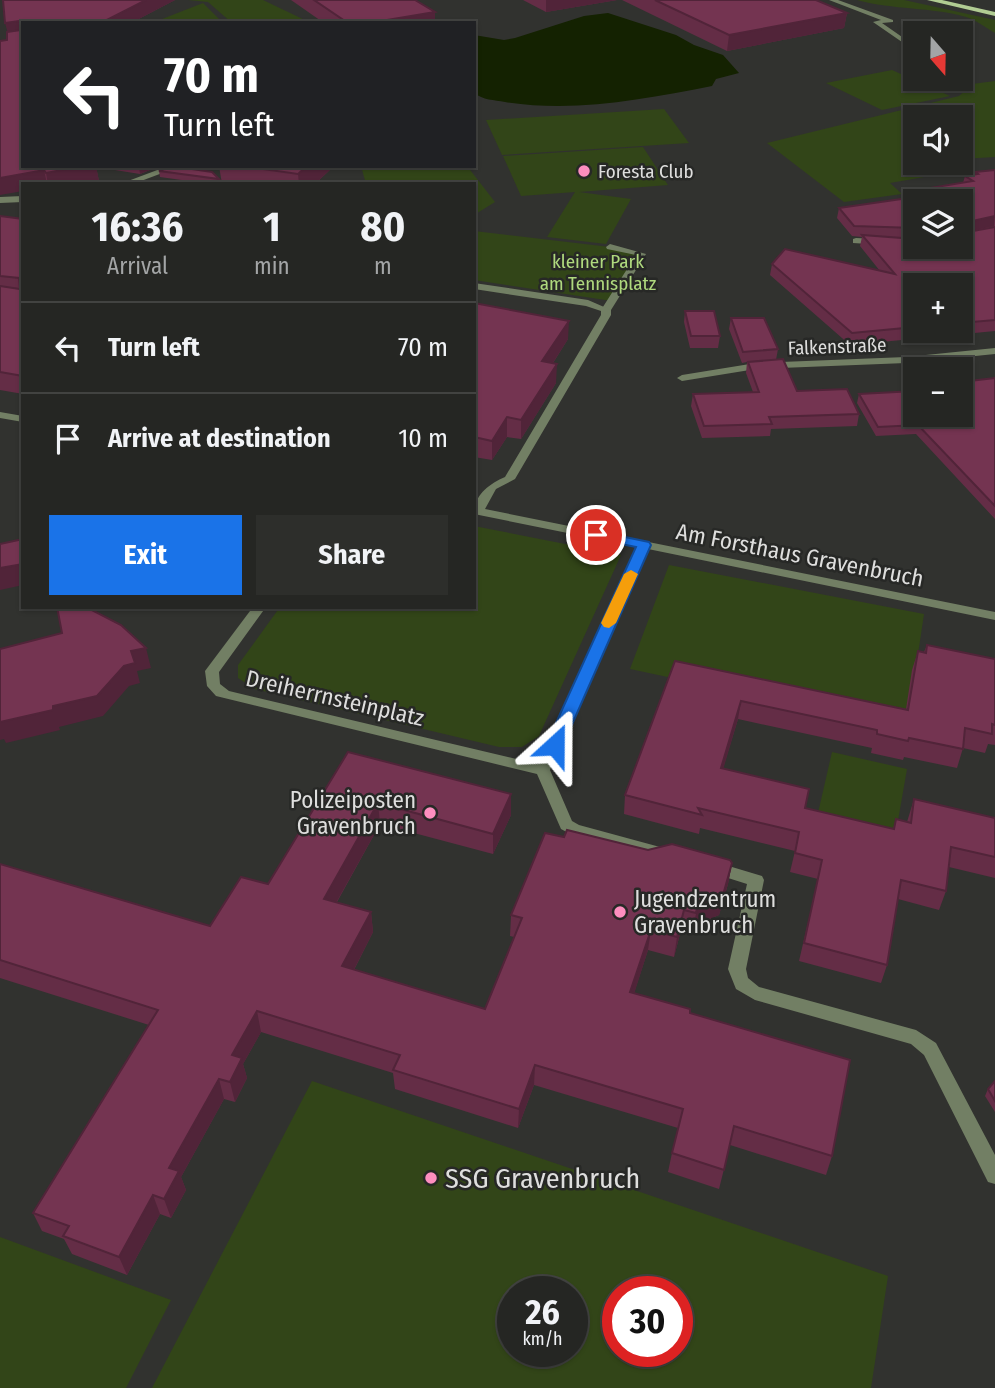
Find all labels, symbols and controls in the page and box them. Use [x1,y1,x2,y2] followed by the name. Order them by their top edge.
[903,21,973,91] north arrow
[903,21,973,427] map controls
[164,46,259,105] text: 70 m
[49,49,140,140] icon: left
[903,105,973,175] button: sound
[164,106,274,144] text: Turn left
[598,160,694,183] place label: Foresta Club
[576,163,592,179] marker: Foresta Club
[903,189,973,259] button: layers
[92,202,183,252] text: 16:36
[263,202,281,252] text: 1
[360,202,405,252] text: 80
[540,250,657,295] park label: kleiner Park am Tennisplatz
[107,252,168,280] text: Arrival
[254,252,290,280] text: min
[374,252,392,280] text: m
[903,273,973,343] button: +
[49,329,87,367] icon: left
[108,332,200,363] text: Turn left
[398,332,448,363] text: 70 m
[787,333,887,360] street label: Falkenstraße
[903,357,973,427] button: −
[49,420,87,458] icon: arrive
[108,423,331,454] text: Arrive at destination
[398,423,448,454] text: 10 m
[566,505,626,565] pin
[49,515,242,595] button: Exit
[256,515,448,595] button: Share
[577,516,615,554] icon: arrive
[674,517,926,593] street label: Am Forsthaus Gravenbruch
[243,664,427,732] street label: Dreiherrnsteinplatz
[518,708,592,782] position arrow
[290,786,416,840] place label: Polizeiposten Gravenbruch
[422,805,438,821] marker: Polizeiposten Gravenbruch
[634,885,776,939] place label: Jugendzentrum Gravenbruch
[612,904,628,920] marker: Jugendzentrum Gravenbruch
[445,1162,640,1195] place label: SSG Gravenbruch
[423,1170,439,1186] marker: SSG Gravenbruch
[602,1276,693,1367] speed limit sign: 30
[525,1291,560,1333] text: 26
[522,1328,563,1350] text: km/h

